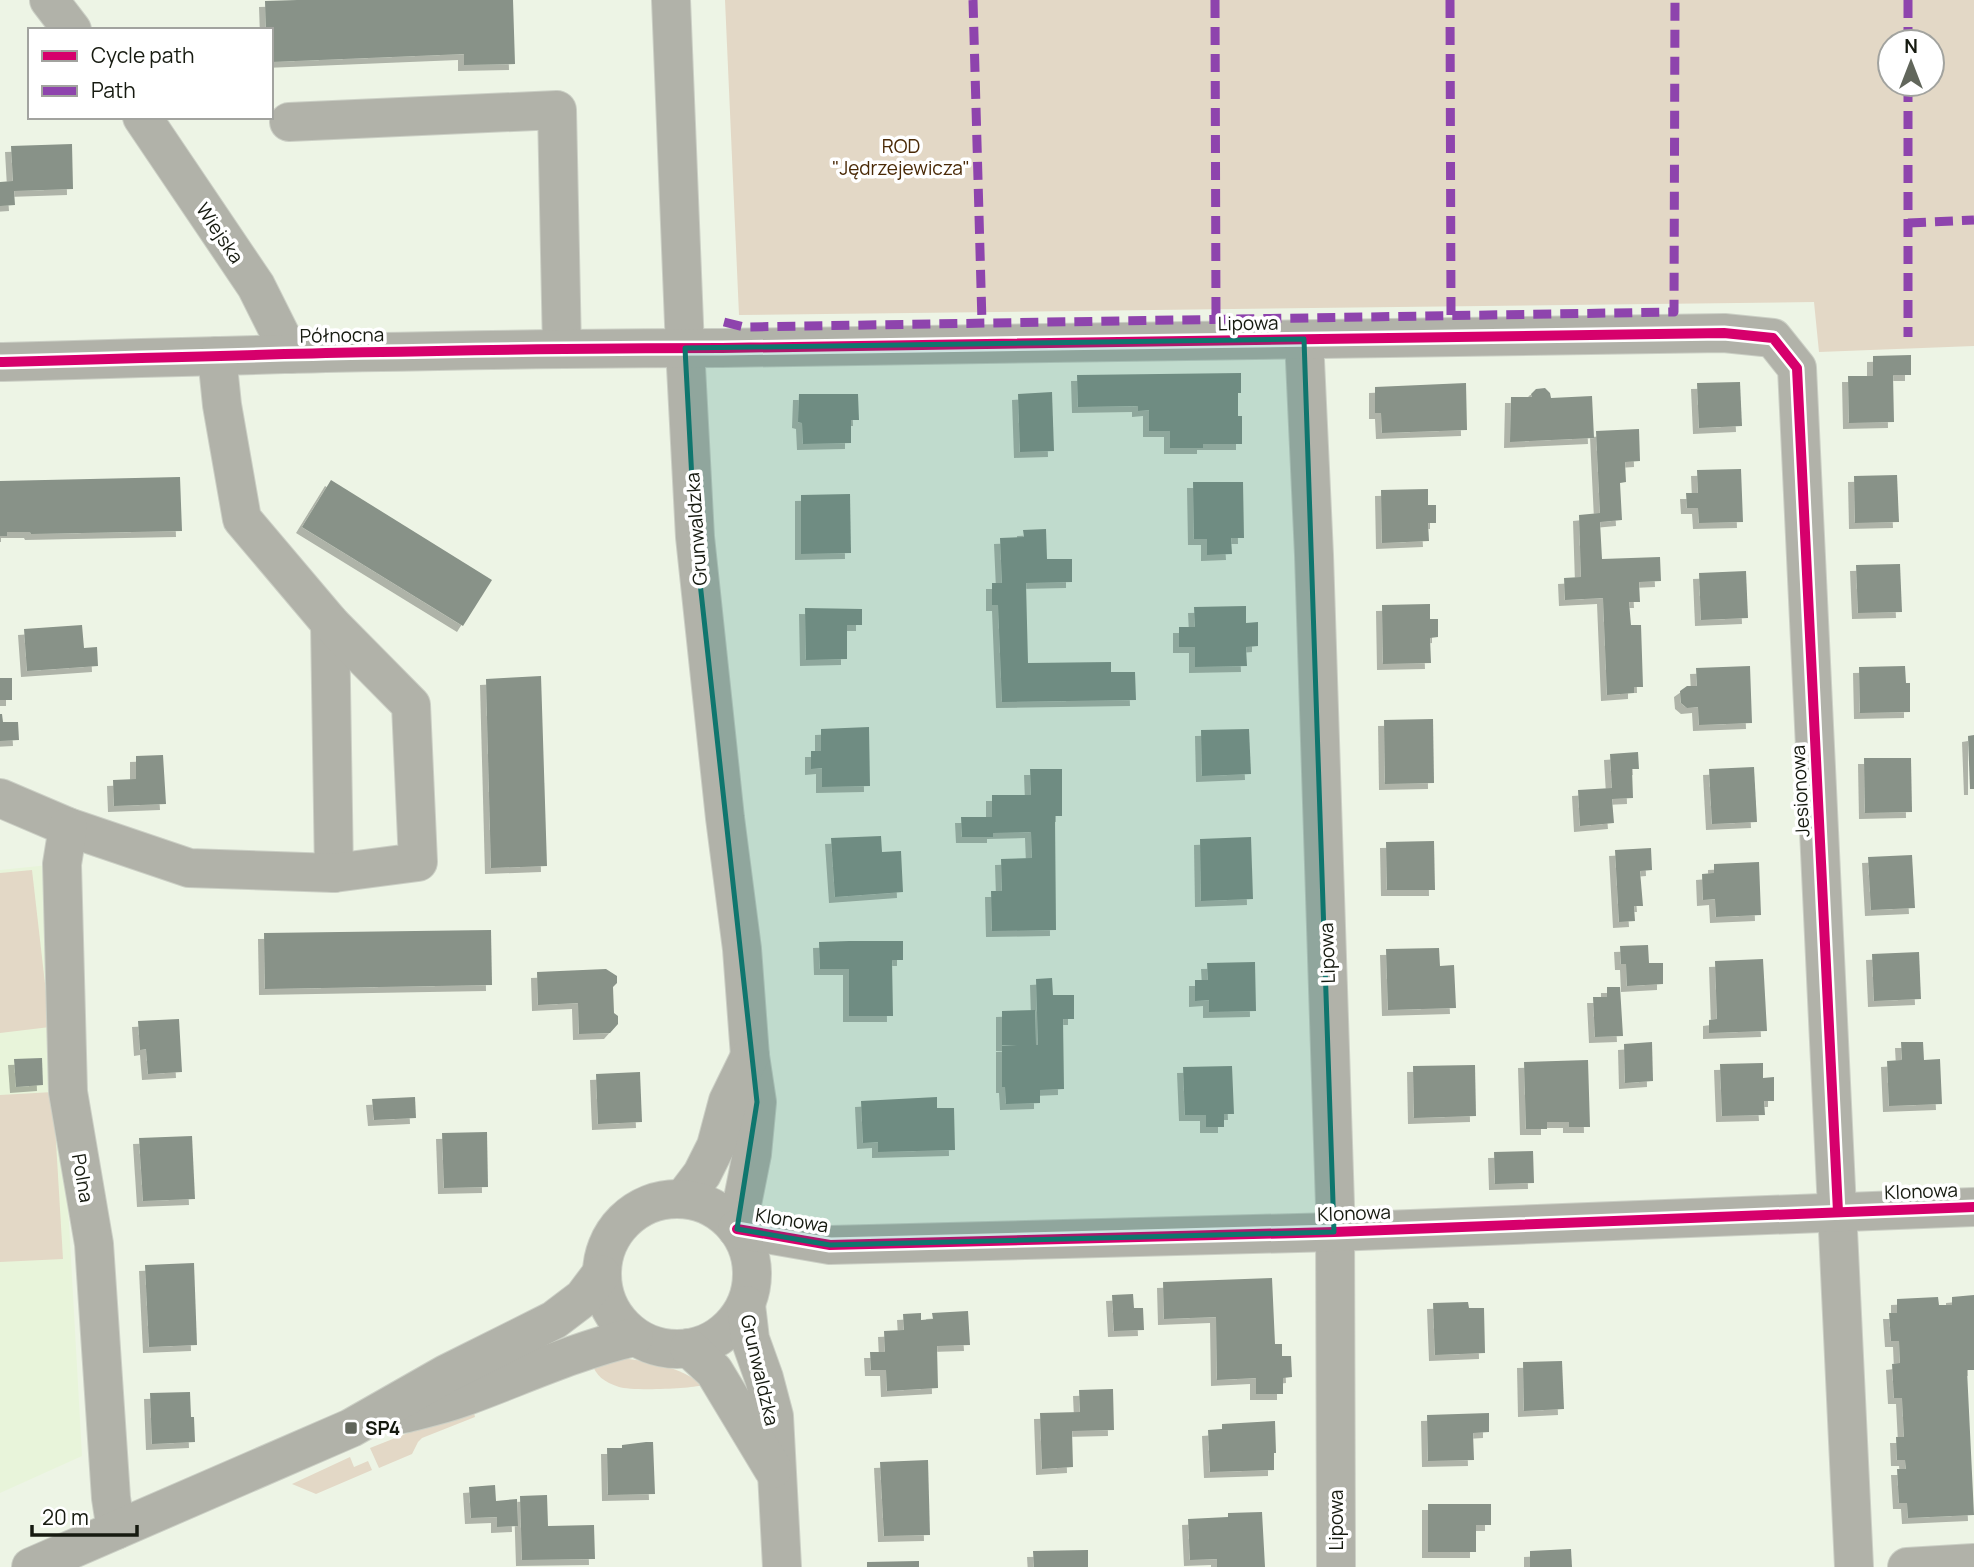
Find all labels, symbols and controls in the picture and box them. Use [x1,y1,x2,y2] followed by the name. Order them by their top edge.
[28,28,273,119] legend
[1876,28,1946,98] north arrow
[1904,33,1918,59] text: N
[91,41,194,69] text: Cycle path
[91,76,136,104] text: Path
[832,133,970,181] park label: ROD "Jędrzejewicza"
[190,198,250,268] street label: Wiejska
[1217,309,1279,337] street label: Lipowa
[299,321,385,349] street label: Północna
[679,472,713,586] street label: Grunwaldzka
[1785,744,1815,838] street label: Jesionowa
[1313,922,1341,984] street label: Lipowa
[66,1152,100,1204] street label: Polna
[1884,1177,1958,1205] street label: Klonowa
[1317,1199,1391,1227] street label: Klonowa
[754,1201,830,1239] street label: Klonowa
[735,1312,785,1428] street label: Grunwaldzka
[365,1415,400,1441] place label: SP4
[343,1420,359,1436] marker: SP4
[1323,1490,1349,1550] street label: Lipowa
[32,1494,136,1538] scale bar
[42,1503,89,1531] text: 20 m

